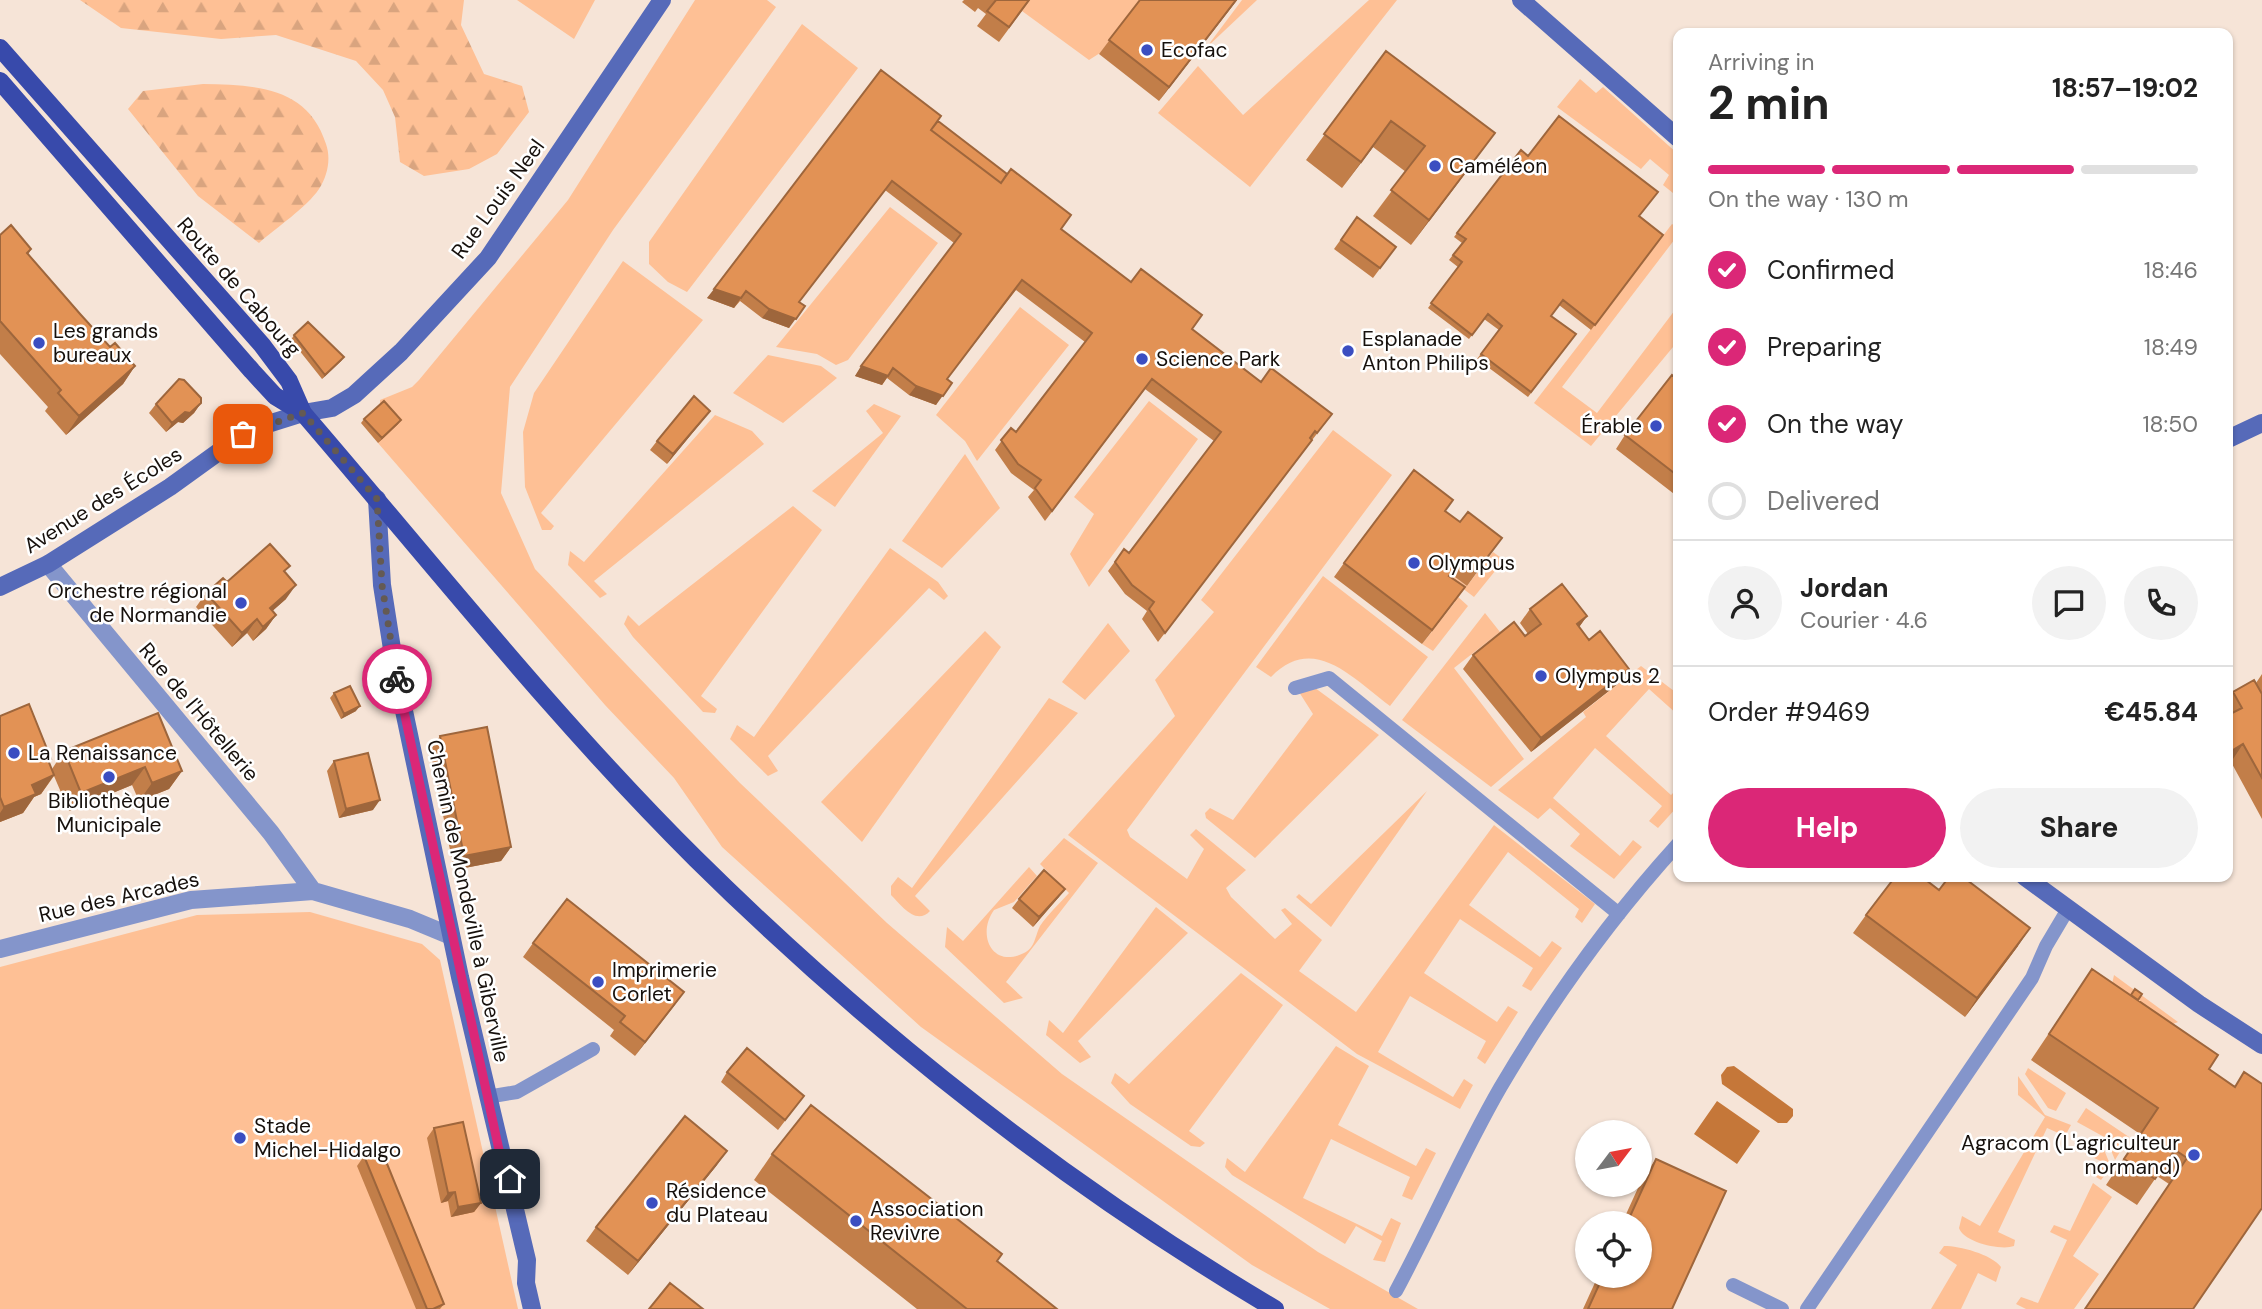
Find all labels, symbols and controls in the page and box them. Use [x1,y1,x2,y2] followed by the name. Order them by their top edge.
[1161,36,1228,64] place label: Ecofac
[1139,42,1155,58] marker: Ecofac
[1708,47,1814,77] text: Arriving in
[2052,71,2198,105] text: 18:57–19:02
[1708,73,1830,133] text: 2 min
[445,134,551,264] street label: Rue Louis Neel
[1449,152,1547,180] place label: Caméléon
[1427,158,1443,174] marker: Caméléon
[1708,184,1909,214] text: On the way · 130 m
[171,211,307,363] street label: Route de Cabourg
[1708,251,1746,289] icon: check
[1767,253,1894,287] text: Confirmed
[2144,255,2198,285] text: 18:46
[53,317,158,369] place label: Les grands bureaux
[1362,325,1489,377] place label: Esplanade Anton Philips
[1708,328,1746,366] icon: check
[1767,330,1882,364] text: Preparing
[2144,332,2198,362] text: 18:49
[31,335,47,351] marker: Les grands bureaux
[1340,343,1356,359] marker: Esplanade Anton Philips
[1156,345,1281,373] place label: Science Park
[1134,351,1150,367] marker: Science Park
[213,404,273,464] pin
[1708,405,1746,443] icon: check
[1767,407,1903,441] text: On the way
[2142,409,2198,439] text: 18:50
[1581,412,1642,440] place label: Érable
[224,415,262,453] icon: bag
[1648,418,1664,434] marker: Érable
[19,440,187,560] street label: Avenue des Écoles
[1767,484,1880,518] text: Delivered
[1428,549,1515,577] place label: Olympus
[1406,555,1422,571] marker: Olympus
[1708,566,1782,640] button: person
[2032,566,2106,640] button: chat
[2124,566,2198,640] button: phone
[1800,571,1889,605] text: Jordan
[48,577,227,629] place label: Orchestre régional de Normandie
[233,595,249,611] marker: Orchestre régional de Normandie
[1800,605,1928,635] text: Courier · 4.6
[133,637,265,787] street label: Rue de l'Hôtellerie
[362,644,432,714] courier
[378,660,416,698] icon: bike
[1555,662,1660,690] place label: Olympus 2
[1533,668,1549,684] marker: Olympus 2
[1708,695,1870,729] text: Order #9469
[2104,695,2198,729] text: €45.84
[420,737,516,1065] street label: Chemin de Mondeville à Giberville
[28,739,177,767] place label: La Renaissance
[6,745,22,761] marker: La Renaissance
[101,769,117,785] marker: Bibliothèque Municipale
[48,787,170,839] place label: Bibliothèque Municipale
[1708,788,1946,868] button: Help
[1960,788,2198,868] button: Share
[36,865,202,929] street label: Rue des Arcades
[612,956,717,1008] place label: Imprimerie Corlet
[590,974,606,990] marker: Imprimerie Corlet
[254,1112,401,1164] place label: Stade Michel-Hidalgo
[1575,1120,1652,1197] north arrow
[1575,1120,1652,1288] map controls
[1961,1129,2180,1181] place label: Agracom (L'agriculteur normand)
[232,1130,248,1146] marker: Stade Michel-Hidalgo
[2186,1147,2202,1163] marker: Agracom (L'agriculteur normand)
[480,1149,540,1209] pin
[491,1160,529,1198] icon: home
[666,1177,768,1229] place label: Résidence du Plateau
[644,1195,660,1211] marker: Résidence du Plateau
[870,1195,983,1247] place label: Association Revivre
[1575,1211,1652,1288] button: locate
[848,1213,864,1229] marker: Association Revivre

